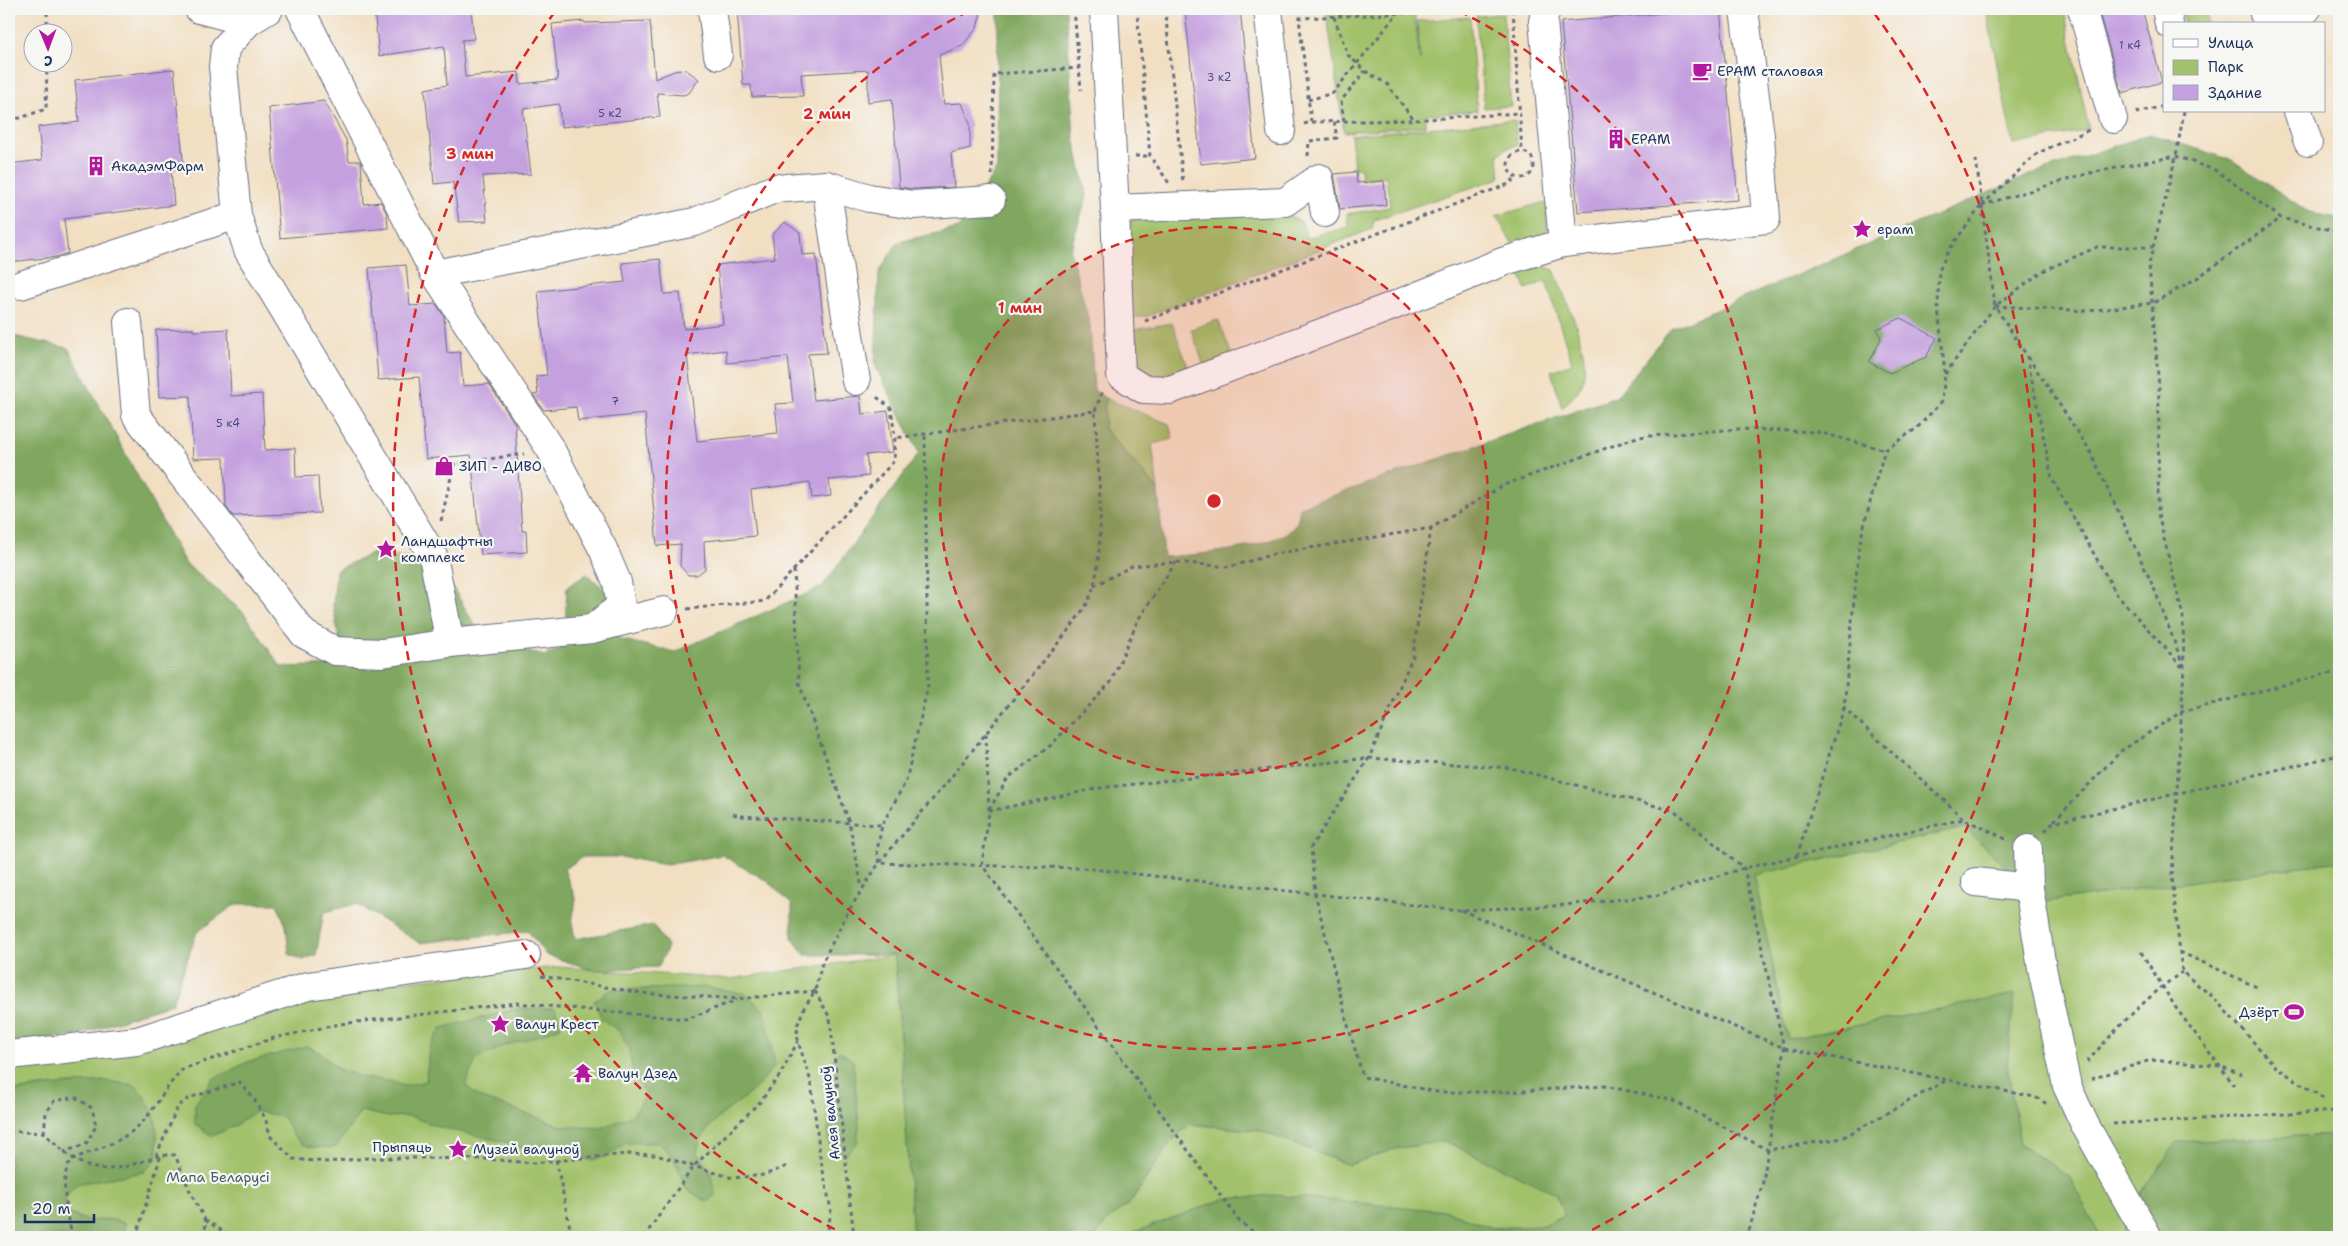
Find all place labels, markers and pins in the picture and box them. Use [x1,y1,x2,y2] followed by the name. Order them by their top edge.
[1691,60,1713,82] cafe icon: EPAM сталовая
[1717,62,1823,80] place label: EPAM сталовая
[1605,128,1627,150] building icon: EPAM
[1631,130,1671,148] place label: EPAM
[85,155,107,177] building icon: АкадэмФарм
[111,157,204,175] place label: АкадэмФарм
[1851,218,1873,240] place icon: epam
[1877,220,1914,238] place label: epam
[433,455,455,477] shop icon: ЗИП - ДИВО
[459,457,542,475] place label: ЗИП - ДИВО
[1205,492,1223,510] centre of rings
[401,532,493,566] place label: Ландшафтны комплекс
[375,538,397,560] place icon: Ландшафтны комплекс
[2283,1001,2305,1023] sports icon: Дзёрт
[2239,1003,2280,1021] place label: Дзёрт
[489,1013,511,1035] place icon: Валун Крест
[515,1015,599,1033] place label: Валун Крест
[572,1062,594,1084] temple icon: Валун Дзед
[598,1064,678,1082] place label: Валун Дзед
[447,1138,469,1160] place icon: Музей валуноў
[473,1140,580,1158] place label: Музей валуноў

